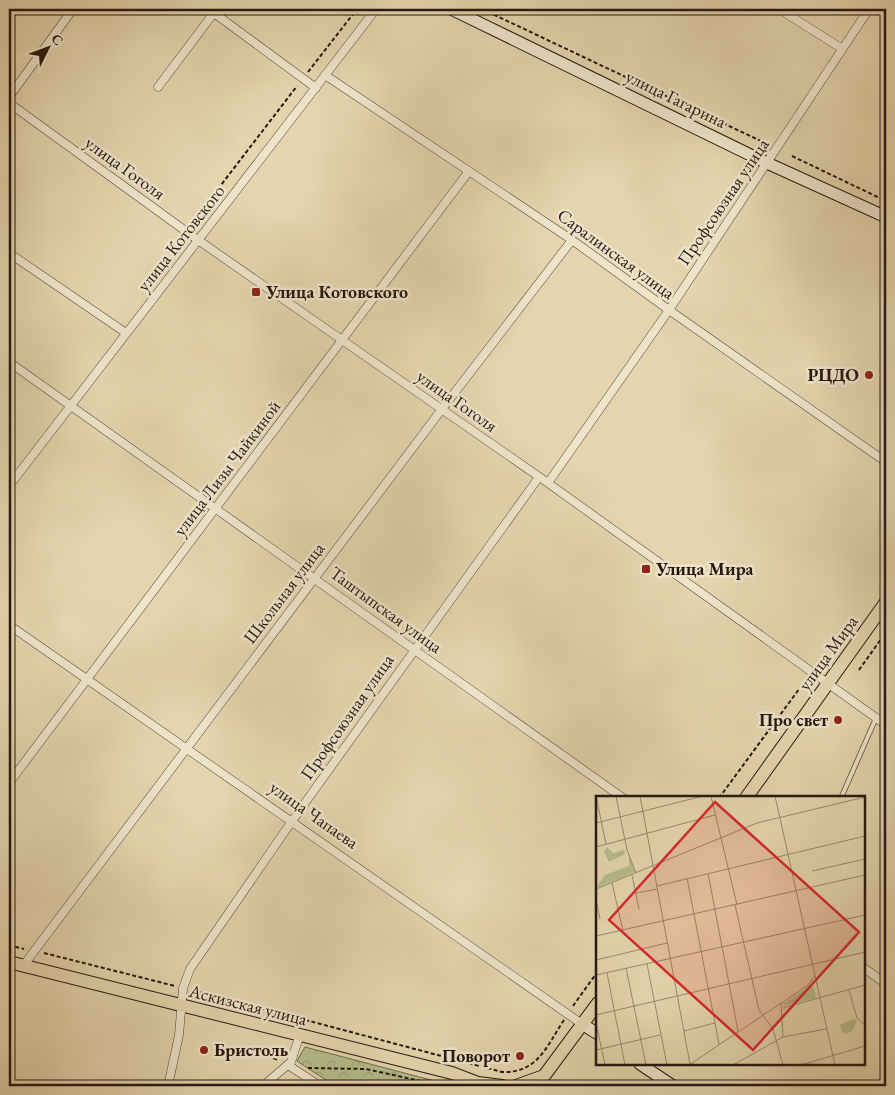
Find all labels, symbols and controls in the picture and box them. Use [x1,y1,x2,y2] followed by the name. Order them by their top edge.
[22,22,72,72] north arrow
[48,30,68,49] text: С
[622,64,731,133] street label: улица Гагарина
[81,131,170,204] street label: улица Гоголя
[672,133,774,270] street label: Профсоюзная улица
[132,180,230,296] street label: улица Котовского
[553,203,680,304] street label: Саралинская улица
[265,280,408,303] place label: Улица Котовского
[250,286,262,298] marker: Улица Котовского
[807,363,859,386] place label: РЦДО
[412,364,502,437] street label: улица Гоголя
[863,369,875,381] marker: РЦДО
[168,395,285,540] street label: улица Лизы Чайкиной
[238,537,330,648] street label: Школьная улица
[655,557,754,580] place label: Улица Мира
[326,561,448,659] street label: Таштыпская улица
[640,563,652,575] marker: Улица Мира
[793,610,863,695] street label: улица Мира
[295,649,399,784] street label: Профсоюзная улица
[759,708,828,731] place label: Про свет
[832,714,844,726] marker: Про свет
[265,776,364,854] street label: улица Чапаева
[596,796,865,1065] inset map
[186,979,310,1030] street label: Аскизская улица
[214,1038,288,1061] place label: Бристоль
[198,1044,210,1056] marker: Бристоль
[442,1044,510,1067] place label: Поворот
[514,1050,526,1062] marker: Поворот

